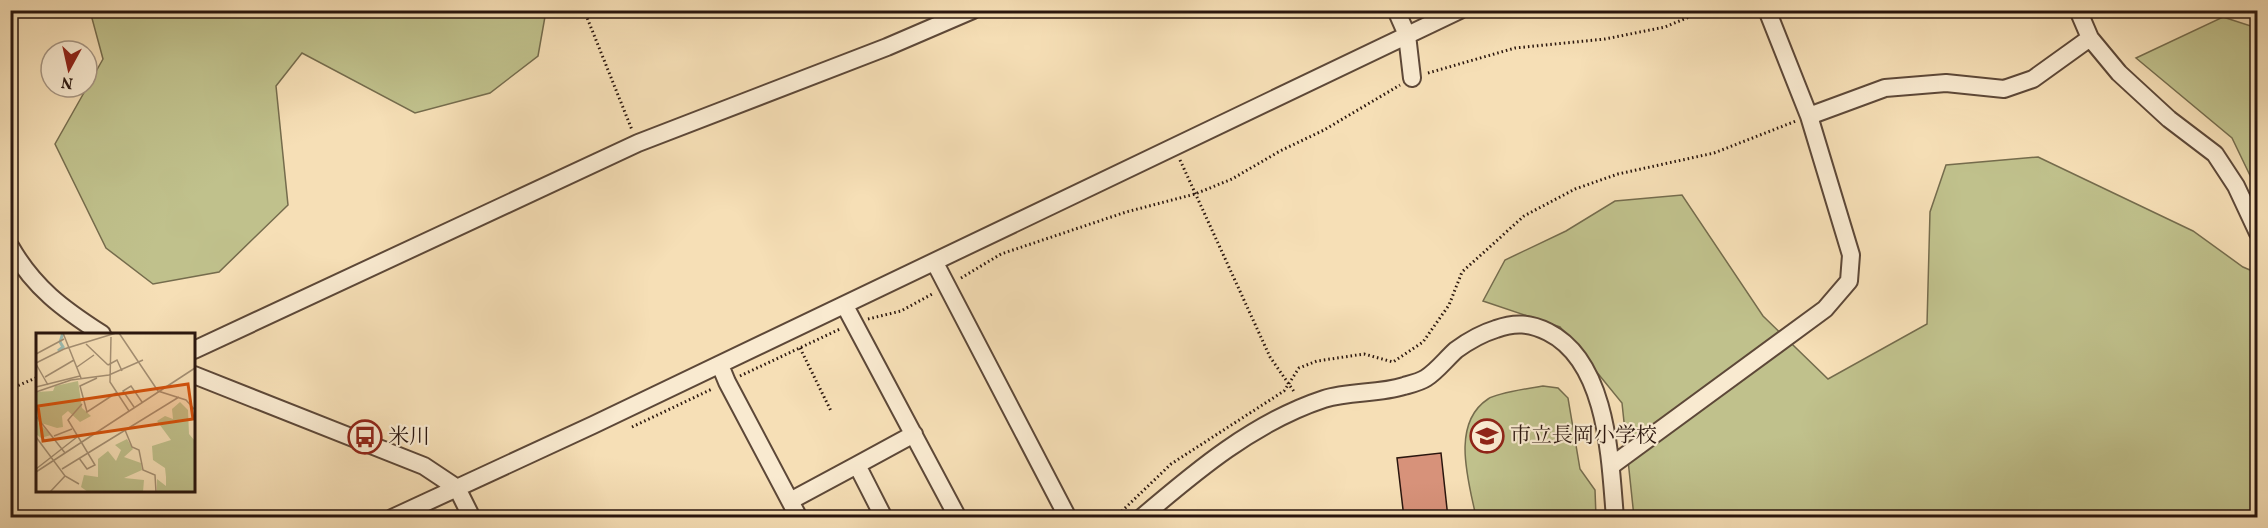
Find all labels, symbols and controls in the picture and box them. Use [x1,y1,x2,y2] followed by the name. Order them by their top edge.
[39,39,99,99] north arrow
[60,70,74,94] text: N
[36,333,195,492] inset map
[1469,418,1505,454] school or university icon: 市立長岡小学校
[347,419,383,455] bus stop icon: 米川
[1510,422,1657,451] place label: 市立長岡小学校
[388,423,430,452] place label: 米川

